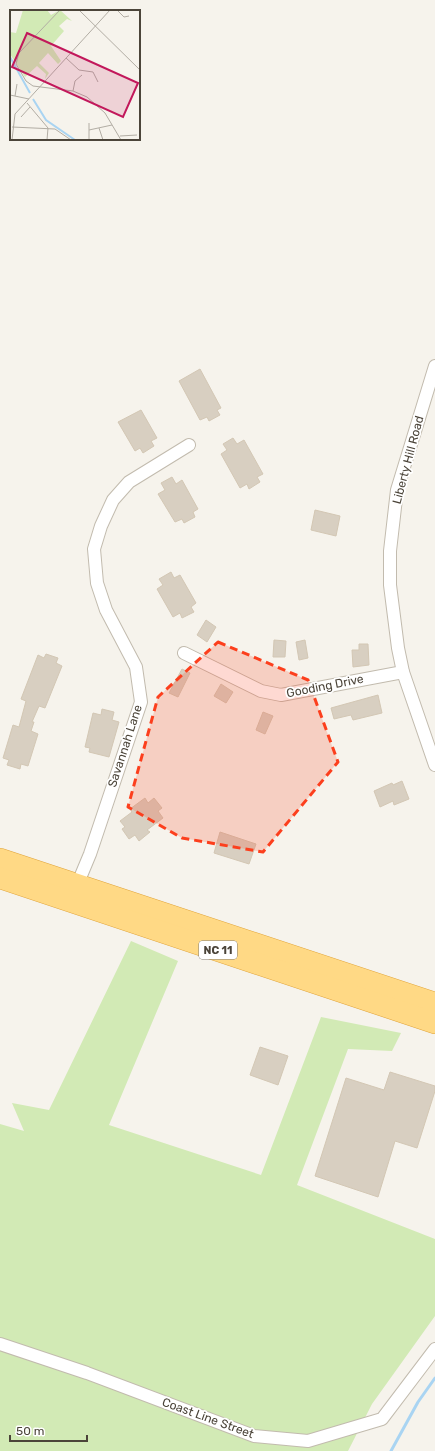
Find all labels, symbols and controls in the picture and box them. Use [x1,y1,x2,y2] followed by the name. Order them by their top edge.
[10,10,140,140] inset map
[390,414,426,506] street label: Liberty Hill Road
[285,672,365,700] street label: Gooding Drive
[105,703,145,789] street label: Savannah Lane
[199,941,237,959] road number: NC 11
[160,1395,256,1441] street label: Coast Line Street
[10,1417,87,1443] scale bar
[16,1424,44,1438] text: 50 m

